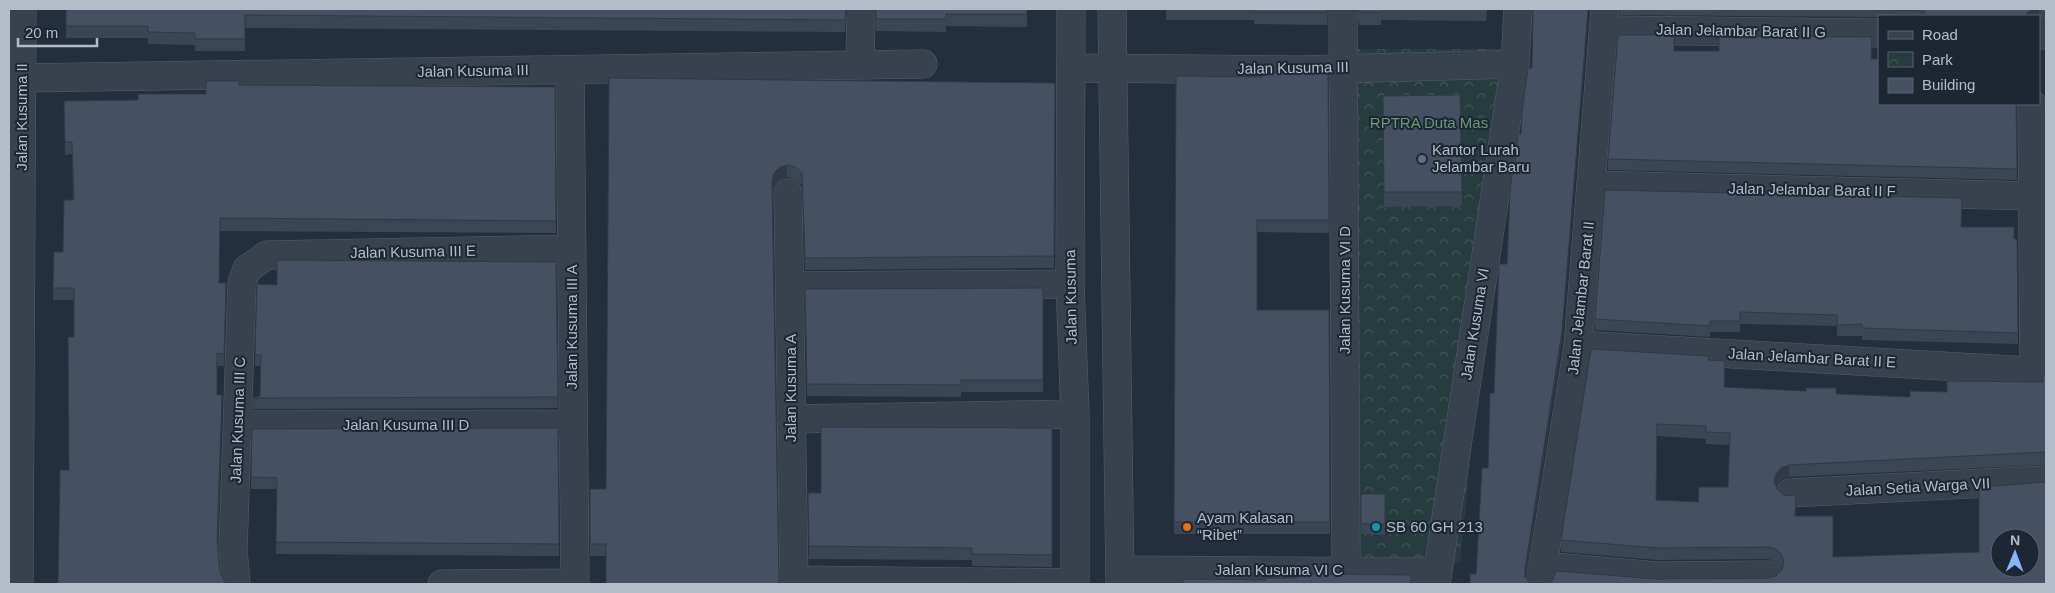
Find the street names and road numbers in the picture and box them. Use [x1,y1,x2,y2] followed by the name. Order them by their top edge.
[1656,21,1826,40] street label: Jalan Jelambar Barat II G
[1237,58,1349,77] street label: Jalan Kusuma III
[417,61,529,80] street label: Jalan Kusuma III
[13,63,30,171] street label: Jalan Kusuma II
[1728,180,1896,199] street label: Jalan Jelambar Barat II F
[1564,220,1597,376] street label: Jalan Jelambar Barat II
[1336,226,1353,354] street label: Jalan Kusuma VI D
[350,242,476,261] street label: Jalan Kusuma III E
[1061,249,1080,345] street label: Jalan Kusuma
[563,264,580,390] street label: Jalan Kusuma III A
[1457,267,1492,381] street label: Jalan Kusuma VI
[782,334,799,442] street label: Jalan Kusuma A
[1727,345,1897,370] street label: Jalan Jelambar Barat II E
[227,356,248,484] street label: Jalan Kusuma III C
[343,416,470,433] street label: Jalan Kusuma III D
[1845,474,1991,499] street label: Jalan Setia Warga VII
[1215,561,1343,578] street label: Jalan Kusuma VI C

